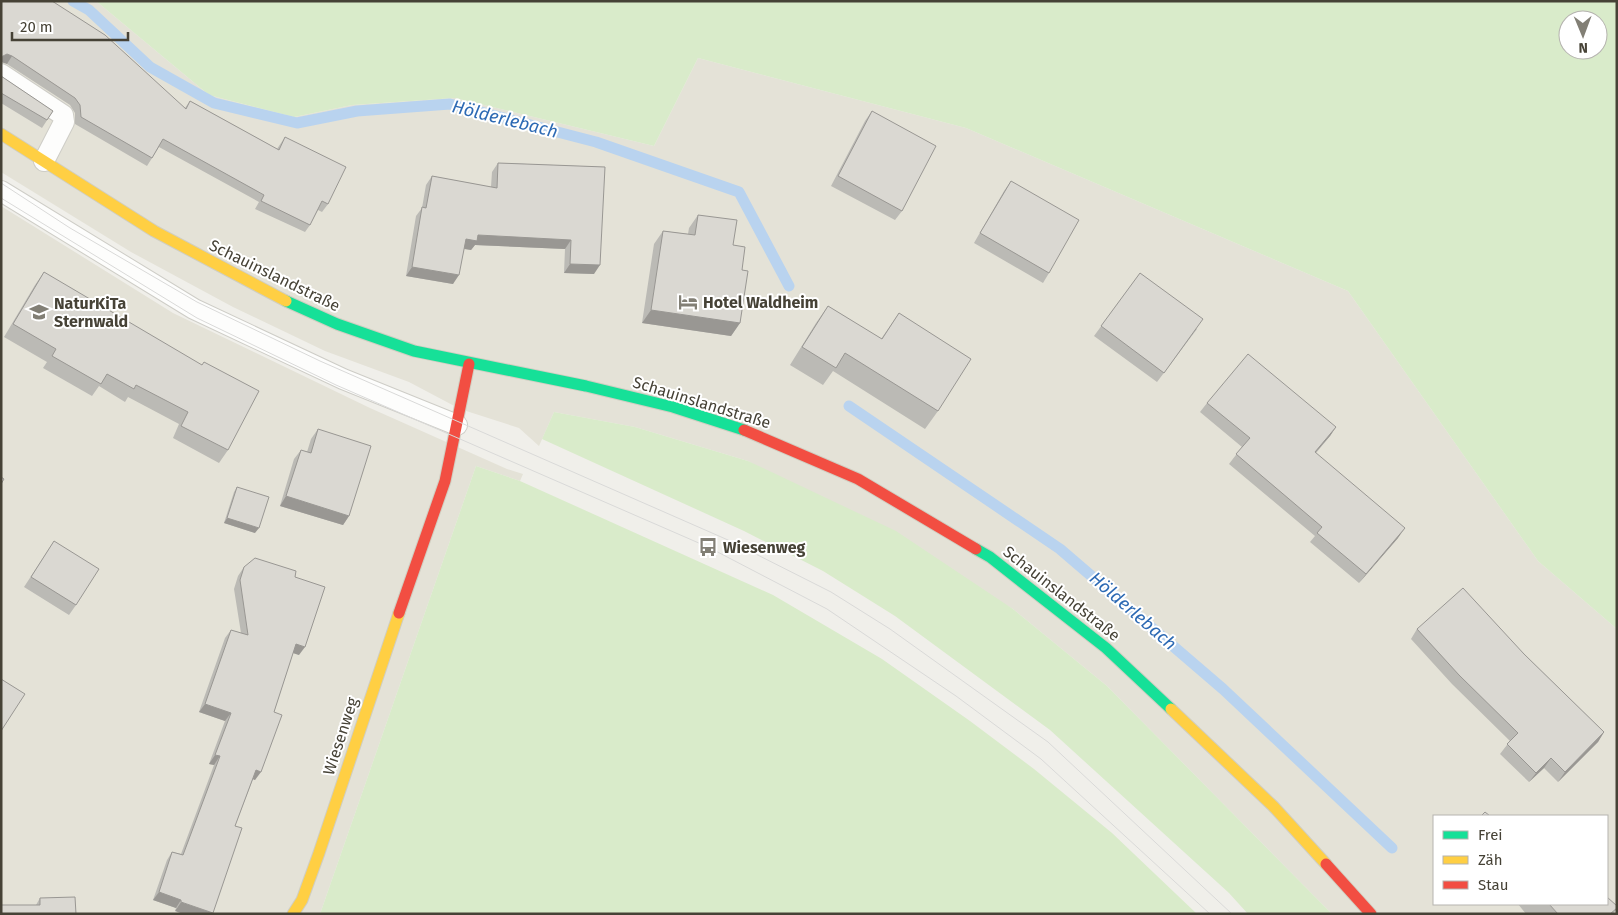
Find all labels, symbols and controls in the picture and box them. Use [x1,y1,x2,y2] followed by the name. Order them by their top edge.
[12,10,129,42] scale bar
[1558,10,1608,60] north arrow
[20,18,53,36] text: 20 m
[1578,39,1588,56] text: N
[450,95,560,143] water label: Hölderlebach
[206,236,343,315] street label: Schauinslandstraße
[677,291,699,313] hotel icon: Hotel Waldheim
[703,293,818,312] place label: Hotel Waldheim
[54,294,128,331] place label: NaturKiTa Sternwald
[28,301,50,323] school or university icon: NaturKiTa Sternwald
[631,372,773,432] street label: Schauinslandstraße
[697,536,719,558] bus stop icon: Wiesenweg
[723,538,806,557] place label: Wiesenweg
[999,542,1124,645] street label: Schauinslandstraße
[1085,567,1181,655] water label: Hölderlebach
[319,694,362,777] street label: Wiesenweg
[1433,815,1608,905] legend
[1478,826,1503,844] text: Frei
[1478,851,1503,869] text: Zäh
[1478,876,1508,894] text: Stau

